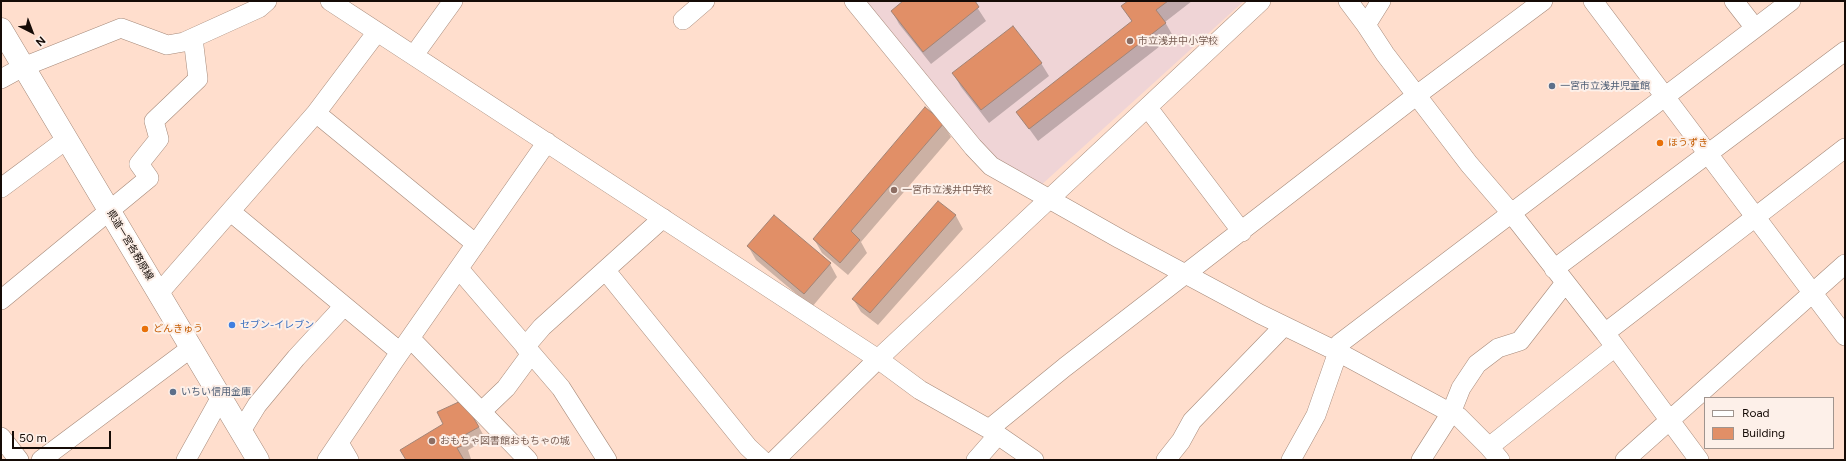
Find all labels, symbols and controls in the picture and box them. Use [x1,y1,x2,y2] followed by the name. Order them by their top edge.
[12,12,52,52] north arrow
[33,34,48,49] text: N
[1138,35,1218,47] place label: 市立浅井中小学校
[1125,36,1135,46] marker: 市立浅井中小学校
[1560,80,1650,92] place label: 一宮市立浅井児童館
[1547,81,1557,91] marker: 一宮市立浅井児童館
[1668,137,1708,149] place label: ほうずき
[1655,138,1665,148] marker: ほうずき
[902,184,992,196] place label: 一宮市立浅井中学校
[889,185,899,195] marker: 一宮市立浅井中学校
[104,208,156,282] street label: 県道一宮各務原線
[240,319,314,331] place label: セブン-イレブン
[227,320,237,330] marker: セブン-イレブン
[153,323,203,335] place label: どんきゅう
[140,324,150,334] marker: どんきゅう
[181,386,251,398] place label: いちい信用金庫
[168,387,178,397] marker: いちい信用金庫
[1704,397,1834,449] legend
[1742,406,1770,420] text: Road
[14,423,113,449] scale bar
[1742,426,1785,440] text: Building
[19,431,47,445] text: 50 m
[440,435,570,447] place label: おもちゃ図書館おもちゃの城
[427,436,437,446] marker: おもちゃ図書館おもちゃの城

